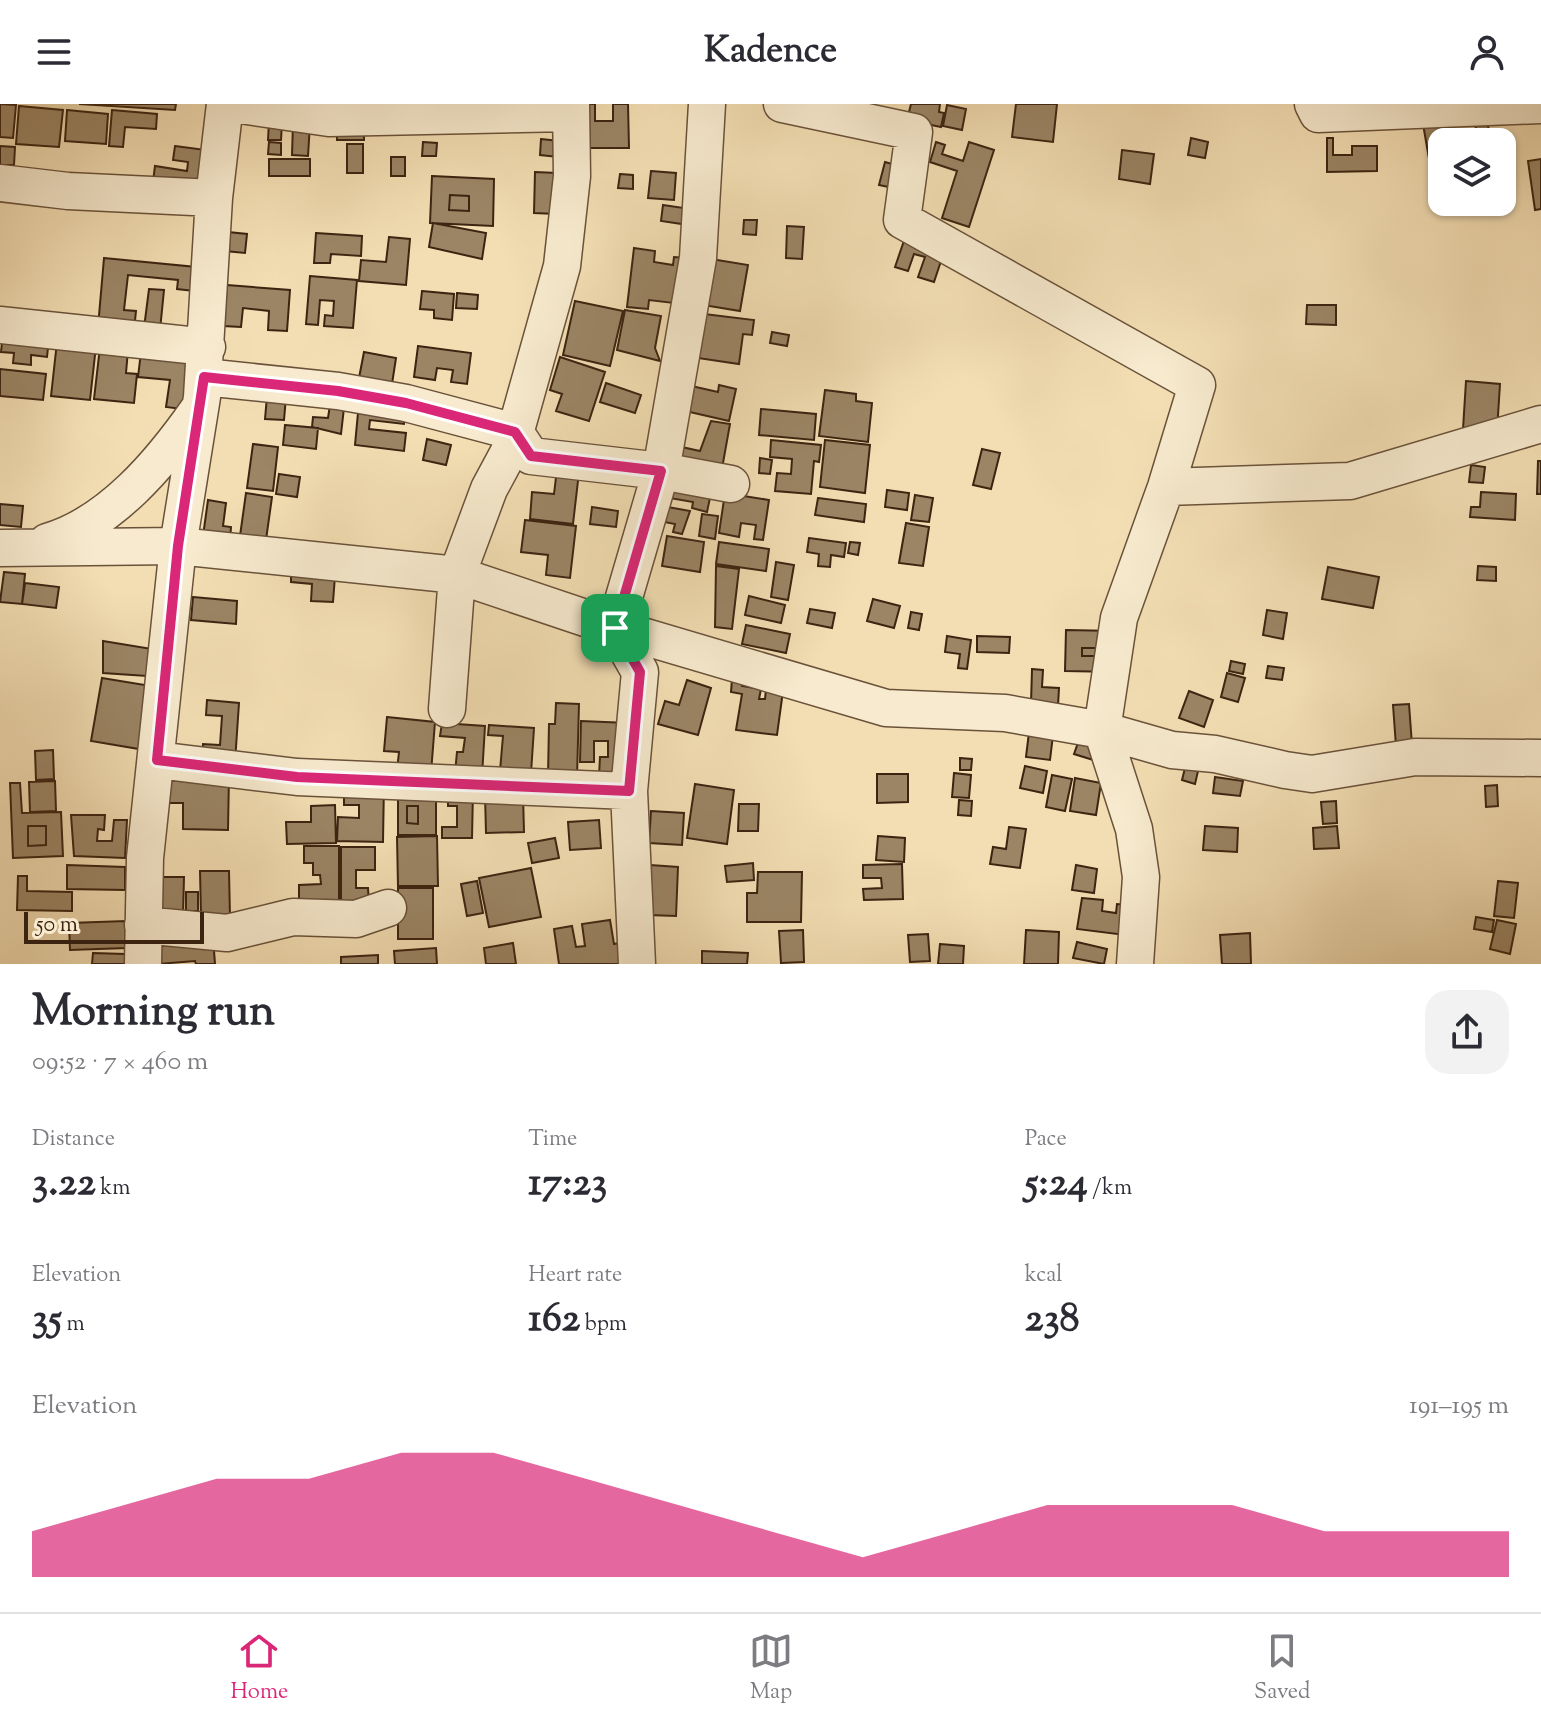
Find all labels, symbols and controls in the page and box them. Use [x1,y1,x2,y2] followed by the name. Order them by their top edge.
[704,26,837,78] text: Kadence
[32,30,76,74] icon: menu
[1465,30,1509,74] icon: person
[1428,128,1516,216] map controls
[1428,128,1516,216] button: layers
[581,594,649,662] pin
[593,606,637,650] icon: arrive
[24,908,204,944] scale bar
[36,910,78,942] text: 50 m
[32,982,275,1045] text: Morning run
[1425,990,1509,1074] button: share
[32,1044,208,1081] text: 09:52 · 7 × 460 m
[32,1124,115,1156] text: Distance
[528,1124,577,1156] text: Time
[1025,1124,1067,1156] text: Pace
[32,1156,96,1213] text: 3.22
[528,1156,607,1213] text: 17:23
[1025,1156,1088,1213] text: 5:24
[96,1173,131,1205] text: km
[1088,1173,1132,1205] text: /km
[32,1260,121,1292] text: Elevation
[528,1260,622,1292] text: Heart rate
[1025,1260,1062,1292] text: kcal
[32,1292,62,1349] text: 35
[528,1292,580,1349] text: 162
[1025,1292,1080,1349] text: 238
[62,1309,85,1341] text: m
[580,1309,627,1341] text: bpm
[32,1388,137,1425] text: Elevation
[1409,1388,1509,1425] text: 191–195 m
[230,1629,288,1709] tab: Home
[749,1629,793,1709] tab: Map
[1254,1629,1311,1709] tab: Saved

